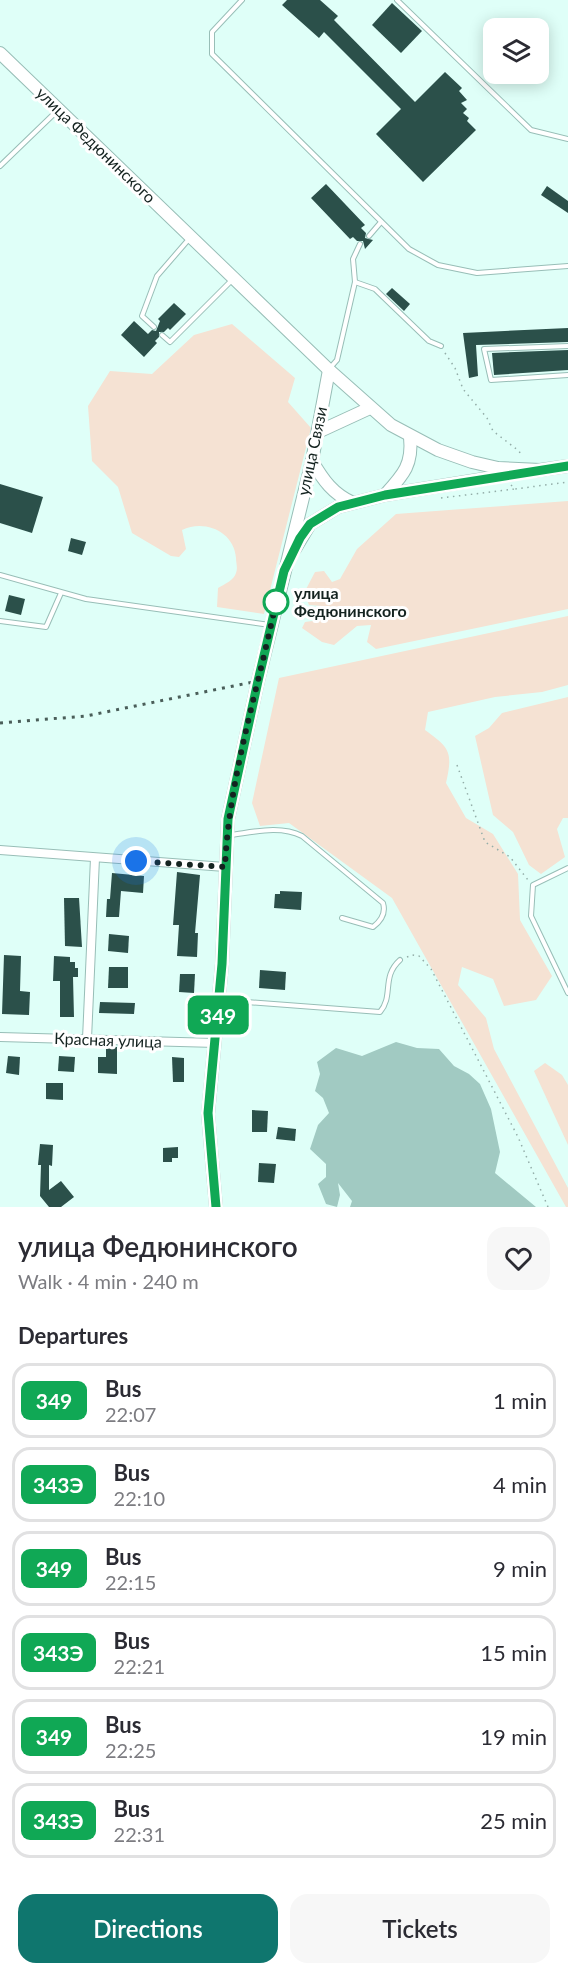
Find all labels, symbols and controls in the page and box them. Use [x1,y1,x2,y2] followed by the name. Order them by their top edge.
[483,18,549,84] map controls
[483,18,549,84] button: layers
[33,83,160,206] street label: улица Федюнинского
[293,405,330,497] street label: улица Связи
[294,583,407,620] place label: улица Федюнинского
[263,589,289,615] marker: улица Федюнинского
[121,846,151,876] your location
[184,996,252,1034] line badge: 349
[200,1003,236,1028] text: 349
[54,1028,162,1051] street label: Красная улица
[487,1227,550,1290] button: heart
[18,1229,298,1263] text: улица Федюнинского
[18,1269,199,1293] text: Walk · 4 min · 240 m
[18,1322,128,1349] text: Departures
[105,1375,141,1402] text: Bus
[493,1387,547,1414] text: 1 min
[36,1388,72,1413] text: 349
[105,1402,156,1426] text: 22:07
[114,1459,150,1486] text: Bus
[493,1471,547,1498] text: 4 min
[33,1472,84,1497] text: 343Э
[114,1486,165,1510] text: 22:10
[105,1543,141,1570] text: Bus
[493,1555,547,1582] text: 9 min
[36,1556,72,1581] text: 349
[105,1570,156,1594] text: 22:15
[114,1627,150,1654] text: Bus
[480,1639,547,1666] text: 15 min
[33,1640,84,1665] text: 343Э
[114,1654,165,1678] text: 22:21
[105,1711,141,1738] text: Bus
[480,1723,547,1750] text: 19 min
[36,1724,72,1749] text: 349
[105,1738,156,1762] text: 22:25
[114,1795,150,1822] text: Bus
[480,1807,547,1834] text: 25 min
[33,1808,84,1833] text: 343Э
[114,1822,165,1846] text: 22:31
[18,1894,278,1963] button: Directions
[290,1894,550,1963] button: Tickets

